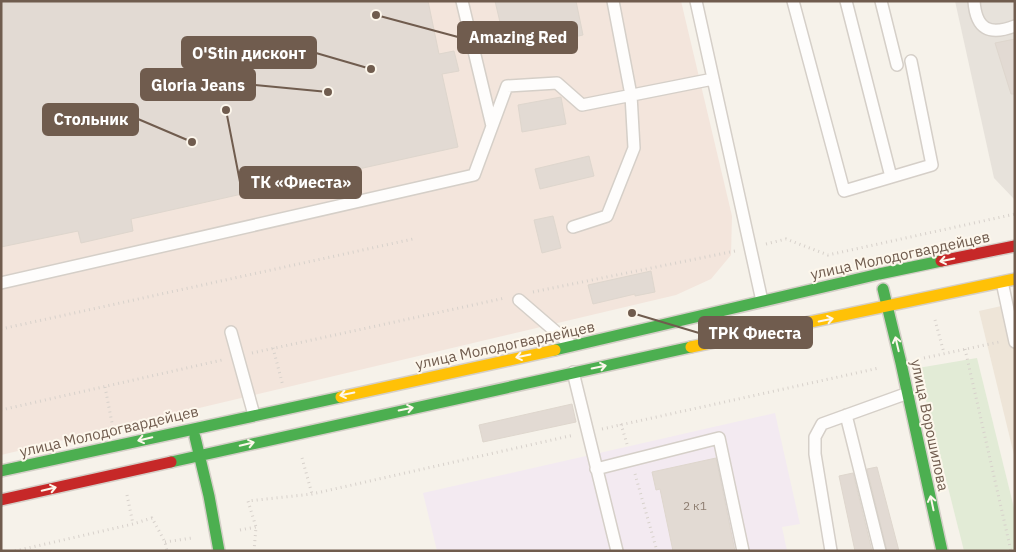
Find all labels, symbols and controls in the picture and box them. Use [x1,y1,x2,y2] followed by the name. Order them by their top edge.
[458,22,577,53] callout: Amazing Red
[469,27,567,47] text: Amazing Red
[182,37,316,68] callout: O'Stin дисконт
[192,43,306,63] text: O'Stin дисконт
[141,69,255,100] callout: Gloria Jeans
[151,75,245,95] text: Gloria Jeans
[43,104,138,135] callout: Стольник
[54,109,128,129] text: Стольник
[240,167,361,198] callout: ТК «Фиеста»
[251,172,351,192] text: ТК «Фиеста»
[809,227,991,283] street label: улица Молодогвардейцев
[939,256,955,265] one-way arrow
[818,314,834,324] one-way arrow
[414,317,596,373] street label: улица Молодогвардейцев
[699,317,812,348] callout: ТРК Фиеста
[709,323,801,343] text: ТРК Фиеста
[892,337,901,353] one-way arrow
[516,352,532,361] one-way arrow
[907,357,953,493] street label: улица Ворошилова
[590,361,606,371] one-way arrow
[340,390,356,399] one-way arrow
[18,401,200,461] street label: улица Молодогвардейцев
[397,404,413,413] one-way arrow
[137,435,153,444] one-way arrow
[238,439,254,448] one-way arrow
[40,484,56,493] one-way arrow
[927,496,936,512] one-way arrow
[683,498,707,513] house number: 2 к1

